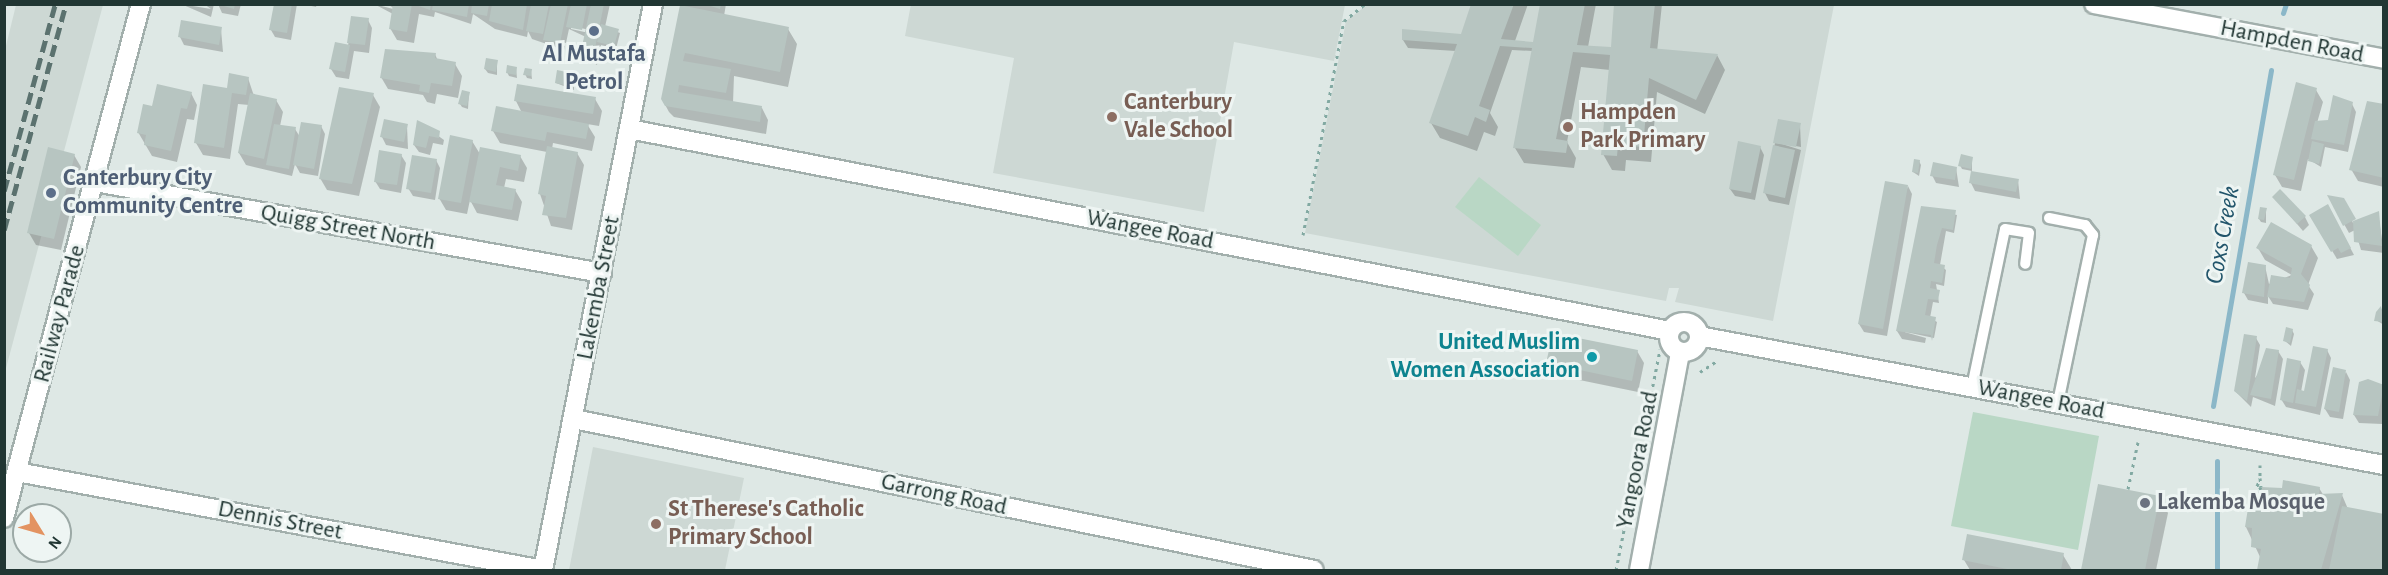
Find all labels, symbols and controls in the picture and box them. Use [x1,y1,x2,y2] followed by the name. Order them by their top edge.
[2218,14,2366,70] street label: Hampden Road
[587,24,601,38] marker: Al Mustafa Petrol
[542,41,646,97] place label: Al Mustafa Petrol
[1124,89,1233,145] place label: Canterbury Vale School
[1580,99,1705,155] place label: Hampden Park Primary
[1105,110,1119,124] marker: Canterbury Vale School
[1561,120,1575,134] marker: Hampden Park Primary
[63,165,243,221] place label: Canterbury City Community Centre
[2199,184,2247,286] water label: Coxs Creek
[44,186,58,200] marker: Canterbury City Community Centre
[259,198,437,258] street label: Quigg Street North
[1084,204,1216,256] street label: Wangee Road
[571,214,627,362] street label: Lakemba Street
[28,242,92,386] street label: Railway Parade
[1390,329,1580,385] place label: United Muslim Women Association
[1585,350,1599,364] marker: United Muslim Women Association
[1975,374,2107,426] street label: Wangee Road
[1611,389,1665,531] street label: Yangoora Road
[879,468,1009,522] street label: Garrong Road
[2157,489,2325,517] place label: Lakemba Mosque
[215,495,345,547] street label: Dennis Street
[668,496,864,552] place label: St Therese's Catholic Primary School
[2138,496,2152,510] marker: Lakemba Mosque
[12,503,72,563] north arrow
[649,517,663,531] marker: St Therese's Catholic Primary School
[45,533,65,552] text: N

